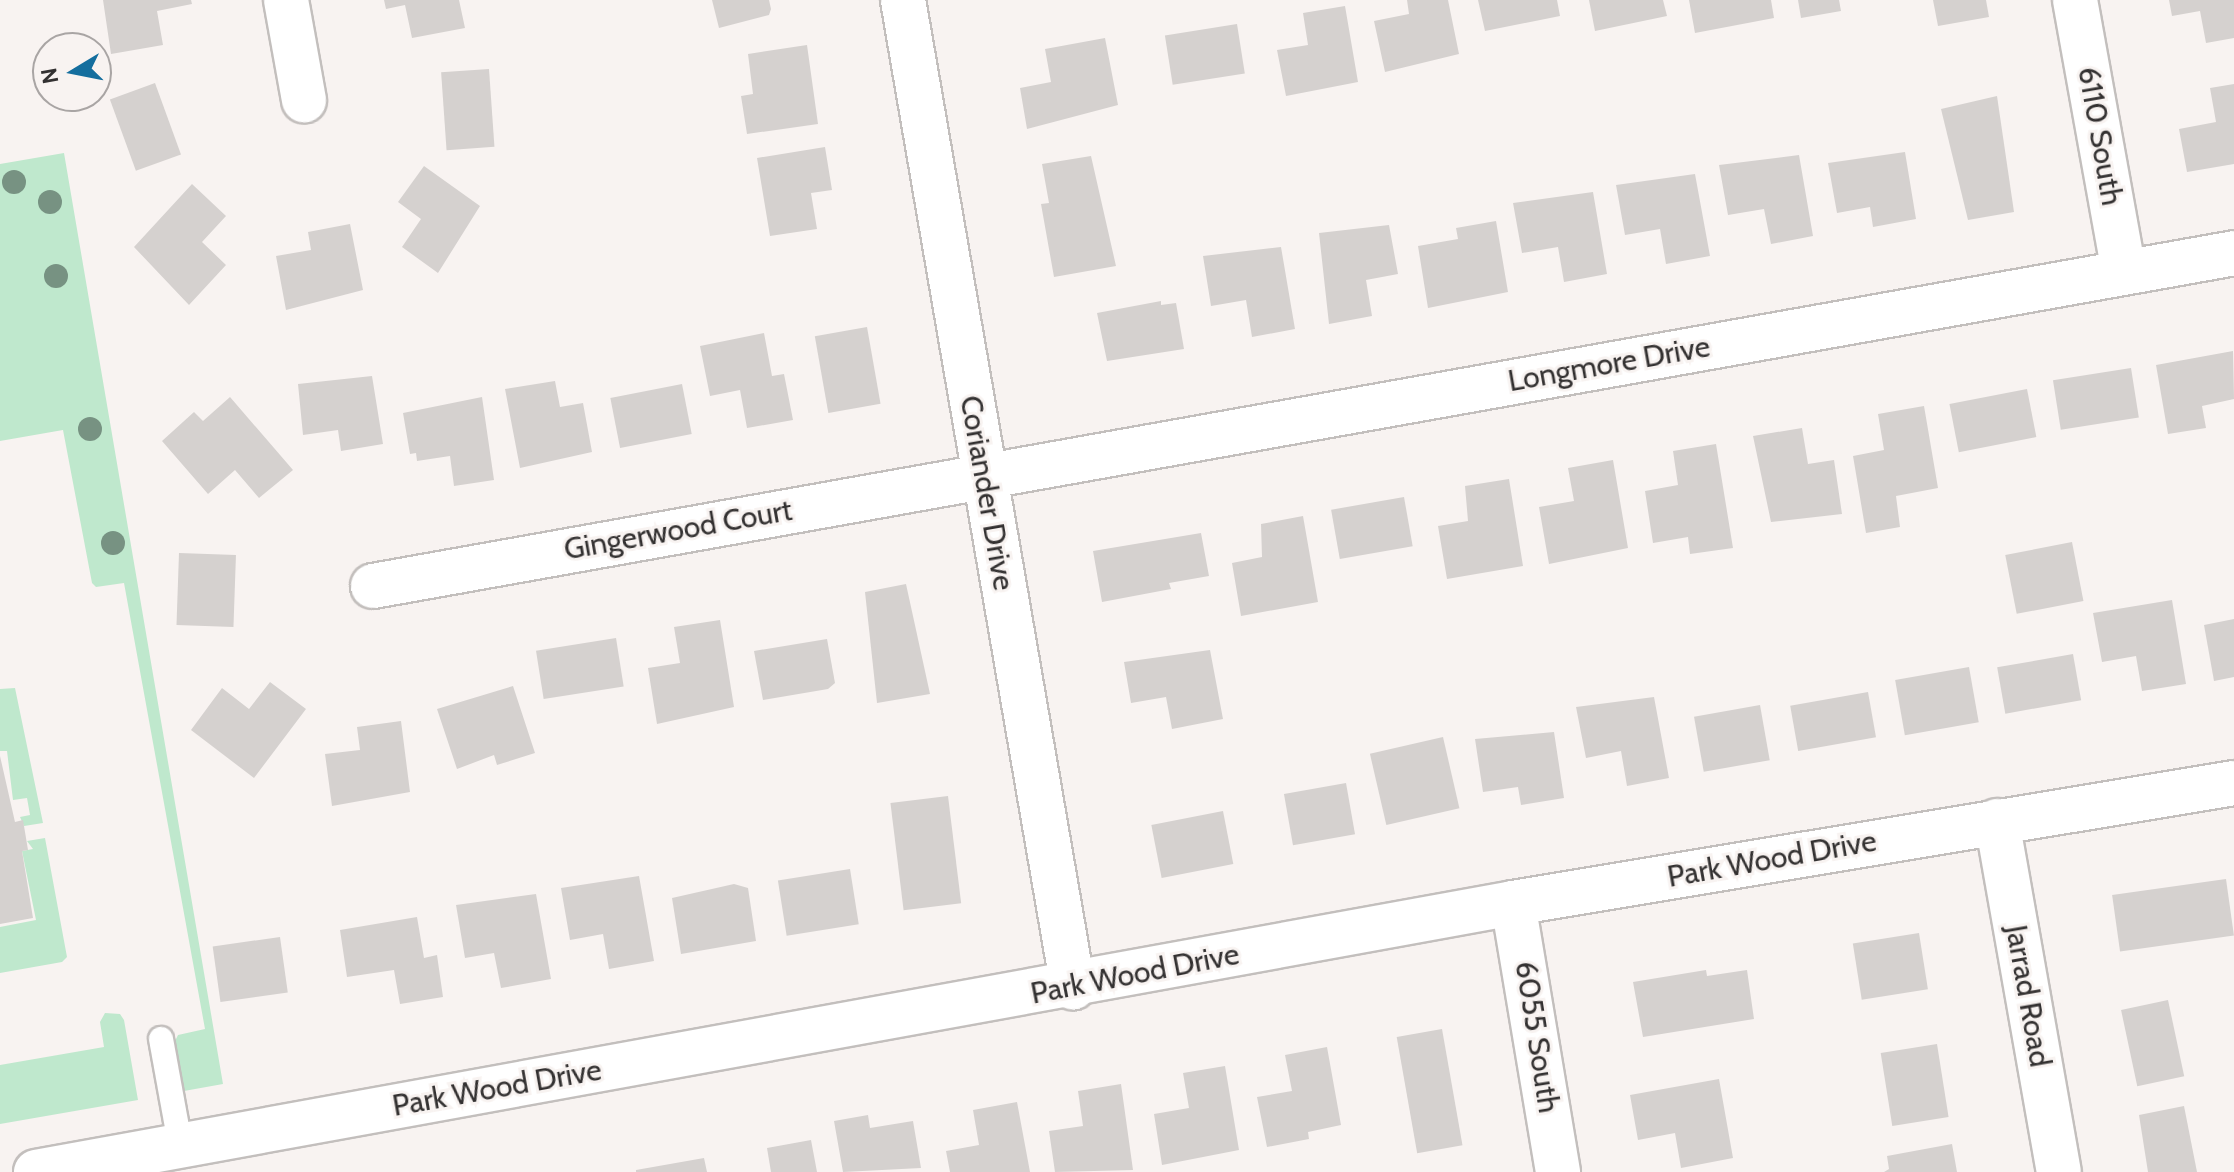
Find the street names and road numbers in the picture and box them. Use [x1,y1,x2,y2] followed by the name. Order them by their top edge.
[2070,64,2130,208] street label: 6110 South
[1505,329,1713,399] street label: Longmore Drive
[952,393,1022,593] street label: Coriander Drive
[561,492,795,568] street label: Gingerwood Court
[1665,823,1879,895] street label: Park Wood Drive
[1998,922,2058,1070] street label: Jarrad Road
[1028,936,1242,1012] street label: Park Wood Drive
[1507,958,1567,1116] street label: 6055 South
[390,1052,604,1124] street label: Park Wood Drive

